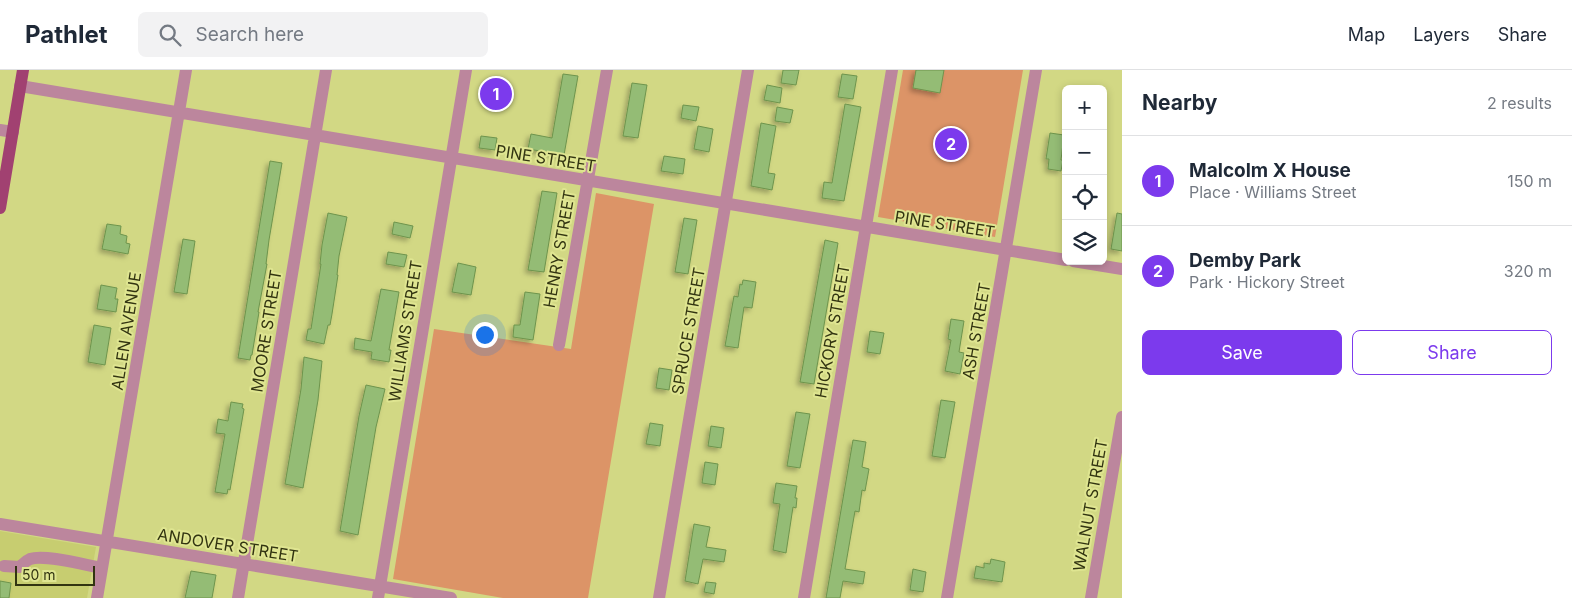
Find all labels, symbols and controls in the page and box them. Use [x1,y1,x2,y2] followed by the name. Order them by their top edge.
[138,12,488,57] search box
[25,20,108,49] text: Pathlet
[156,21,184,49] icon: search
[196,23,304,46] text: Search here
[1348,24,1385,45] text: Map
[1413,24,1470,45] text: Layers
[1498,24,1547,45] text: Share
[480,75,512,113] pin: 1
[1062,85,1107,265] map controls
[1062,85,1107,130] button: +
[1142,90,1217,115] text: Nearby
[1487,93,1552,113] text: 2 results
[935,125,967,163] pin: 2
[1062,130,1107,175] button: −
[494,140,598,176] street label: PINE STREET
[1189,159,1351,182] text: Malcolm X House
[1155,171,1161,191] text: 1
[1507,171,1552,191] text: 150 m
[1062,175,1107,220] button: locate
[1189,182,1357,202] text: Place · Williams Street
[539,189,579,309] street label: HENRY STREET
[893,206,997,242] street label: PINE STREET
[1062,220,1107,265] button: layers
[1189,249,1301,272] text: Demby Park
[384,259,426,403] street label: WILLIAMS STREET
[1153,261,1163,281] text: 2
[1504,261,1552,281] text: 320 m
[810,262,854,400] street label: HICKORY STREET
[667,266,709,396] street label: SPRUCE STREET
[246,268,286,394] street label: MOORE STREET
[107,270,145,392] street label: ALLEN AVENUE
[1189,272,1345,292] text: Park · Hickory Street
[958,281,994,381] street label: ASH STREET
[472,322,498,348] your location
[1142,330,1342,375] button: Save
[1352,330,1552,375] button: Share
[1069,437,1111,573] street label: WALNUT STREET
[156,524,300,566] street label: ANDOVER STREET
[15,563,95,586] scale bar
[22,566,56,583] text: 50 m

